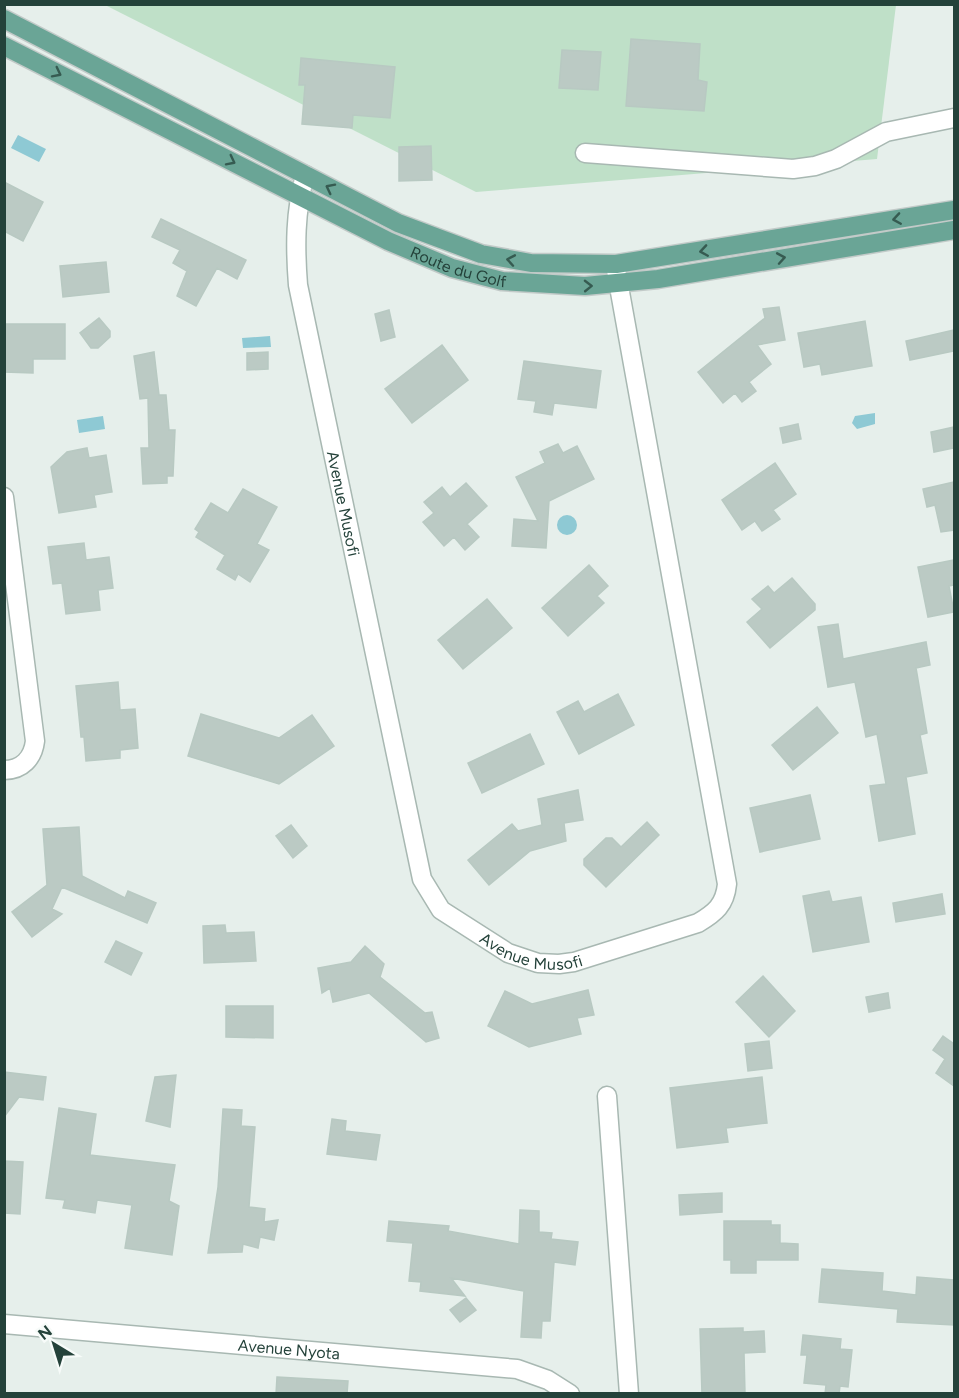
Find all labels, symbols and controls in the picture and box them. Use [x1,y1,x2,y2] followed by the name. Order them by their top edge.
[50,66,61,77] one-way arrow
[224,154,235,165] one-way arrow
[326,184,337,195] one-way arrow
[892,213,901,225] one-way arrow
[407,243,507,291] street label: Route du Golf
[700,244,710,257] one-way arrow
[775,252,785,265] one-way arrow
[506,254,516,267] one-way arrow
[583,279,592,292] one-way arrow
[323,449,363,558] street label: Avenue Musofi
[476,929,585,974] street label: Avenue Musofi
[24,1314,84,1374] north arrow
[34,1321,56,1344] text: N
[237,1336,341,1363] street label: Avenue Nyota

